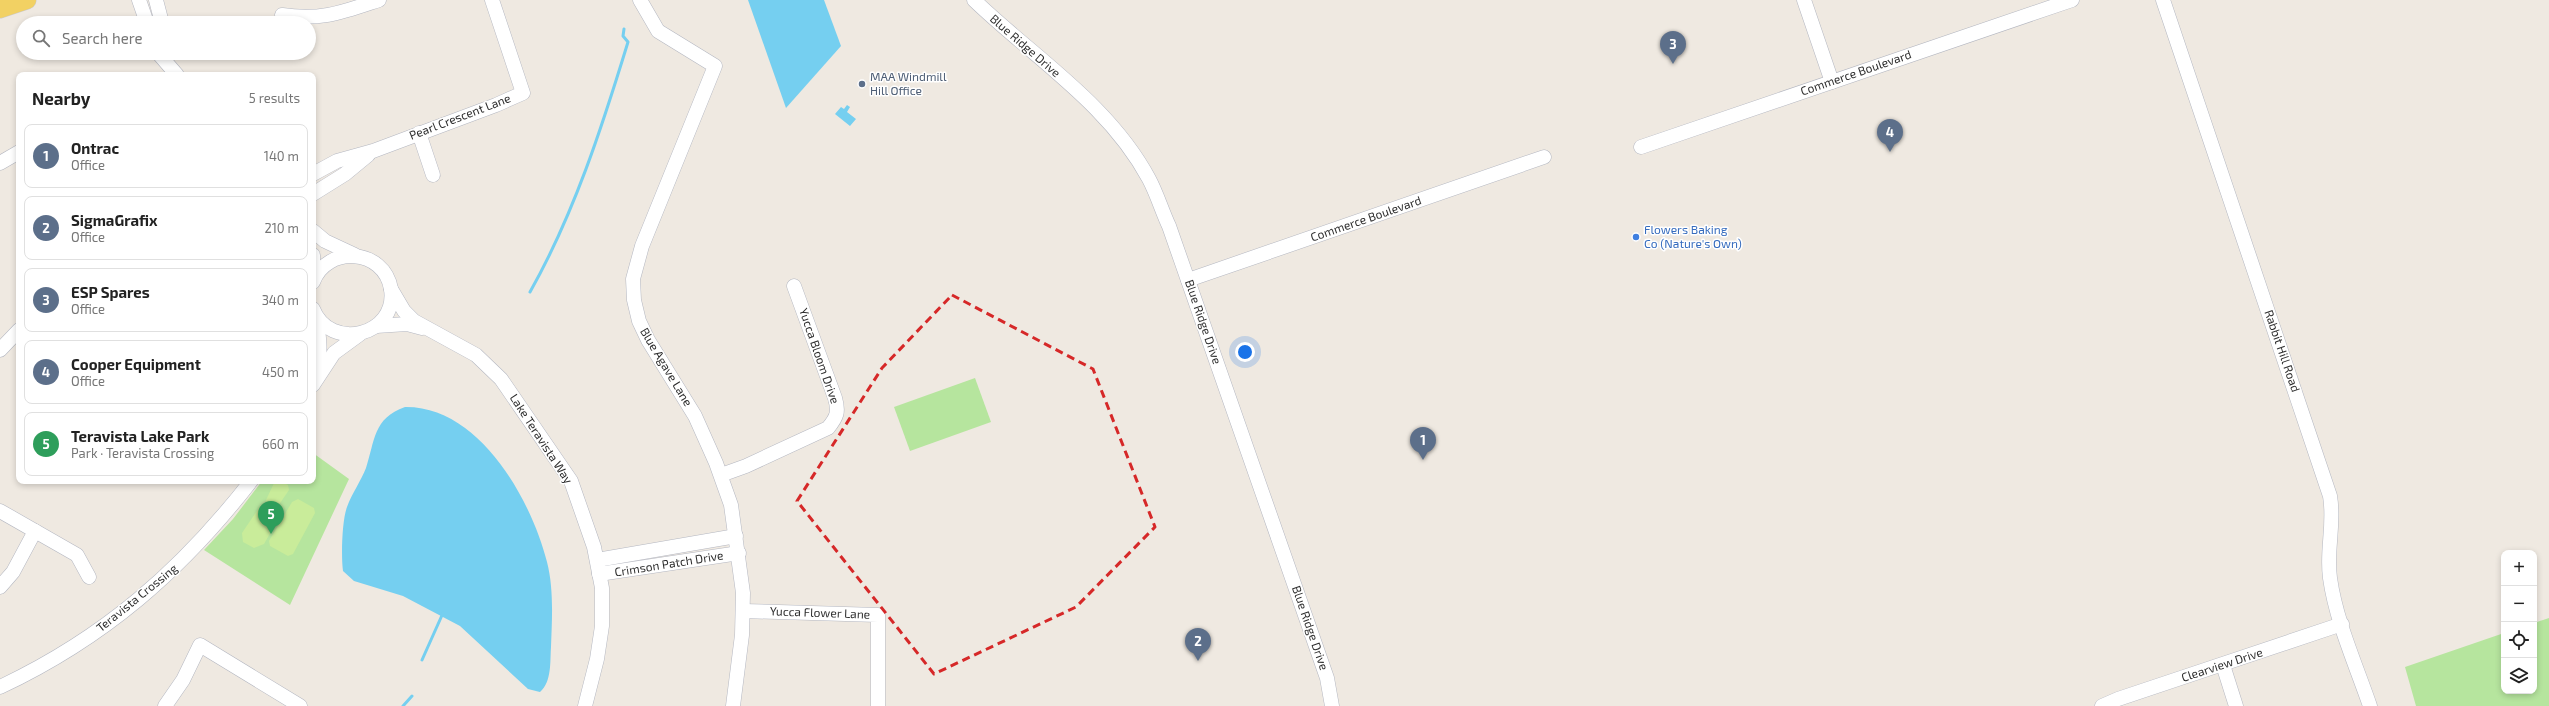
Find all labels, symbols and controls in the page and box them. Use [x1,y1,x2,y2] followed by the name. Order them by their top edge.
[988,11,1064,80] street label: Blue Ridge Drive
[16,16,316,60] search box
[30,27,52,49] icon: search
[62,29,143,47] text: Search here
[1660,31,1686,64] pin: 3
[1798,47,1913,98] street label: Commerce Boulevard
[870,69,947,97] place label: MAA Windmill Hill Office
[857,79,867,89] marker: MAA Windmill Hill Office
[32,88,90,108] text: Nearby
[249,90,300,106] text: 5 results
[407,90,512,142] street label: Pearl Crescent Lane
[1877,119,1903,152] pin: 4
[71,139,119,157] text: Ontrac
[43,148,49,164] text: 1
[264,148,299,164] text: 140 m
[71,157,105,173] text: Office
[1308,193,1423,244] street label: Commerce Boulevard
[71,211,158,229] text: SigmaGrafix
[42,220,50,236] text: 2
[264,220,299,236] text: 210 m
[1644,222,1742,250] place label: Flowers Baking Co (Nature's Own)
[71,229,105,245] text: Office
[1631,232,1641,242] marker: Flowers Baking Co (Nature's Own)
[1183,278,1225,366] street label: Blue Ridge Drive
[71,283,150,301] text: ESP Spares
[42,292,50,308] text: 3
[262,292,299,308] text: 340 m
[71,301,105,317] text: Office
[797,306,843,405] street label: Yucca Bloom Drive
[2262,308,2304,394] street label: Rabbit Hill Road
[638,325,696,408] street label: Blue Agave Lane
[1235,342,1255,362] your location
[71,355,201,373] text: Cooper Equipment
[42,364,50,380] text: 4
[262,364,299,380] text: 450 m
[71,373,105,389] text: Office
[508,391,576,487] street label: Lake Teravista Way
[71,427,209,445] text: Teravista Lake Park
[1410,427,1436,460] pin: 1
[42,436,50,452] text: 5
[262,436,299,452] text: 660 m
[71,445,214,461] text: Park · Teravista Crossing
[258,501,284,534] pin: 5
[613,548,724,579] street label: Crimson Patch Drive
[2501,550,2537,694] map controls
[2501,550,2537,586] button: +
[93,560,180,634] street label: Teravista Crossing
[1290,584,1332,672] street label: Blue Ridge Drive
[2501,586,2537,622] button: −
[770,603,870,621] street label: Yucca Flower Lane
[2501,622,2537,658] button: locate
[1185,628,1211,661] pin: 2
[2179,644,2264,684] street label: Clearview Drive
[2501,658,2537,694] button: layers

